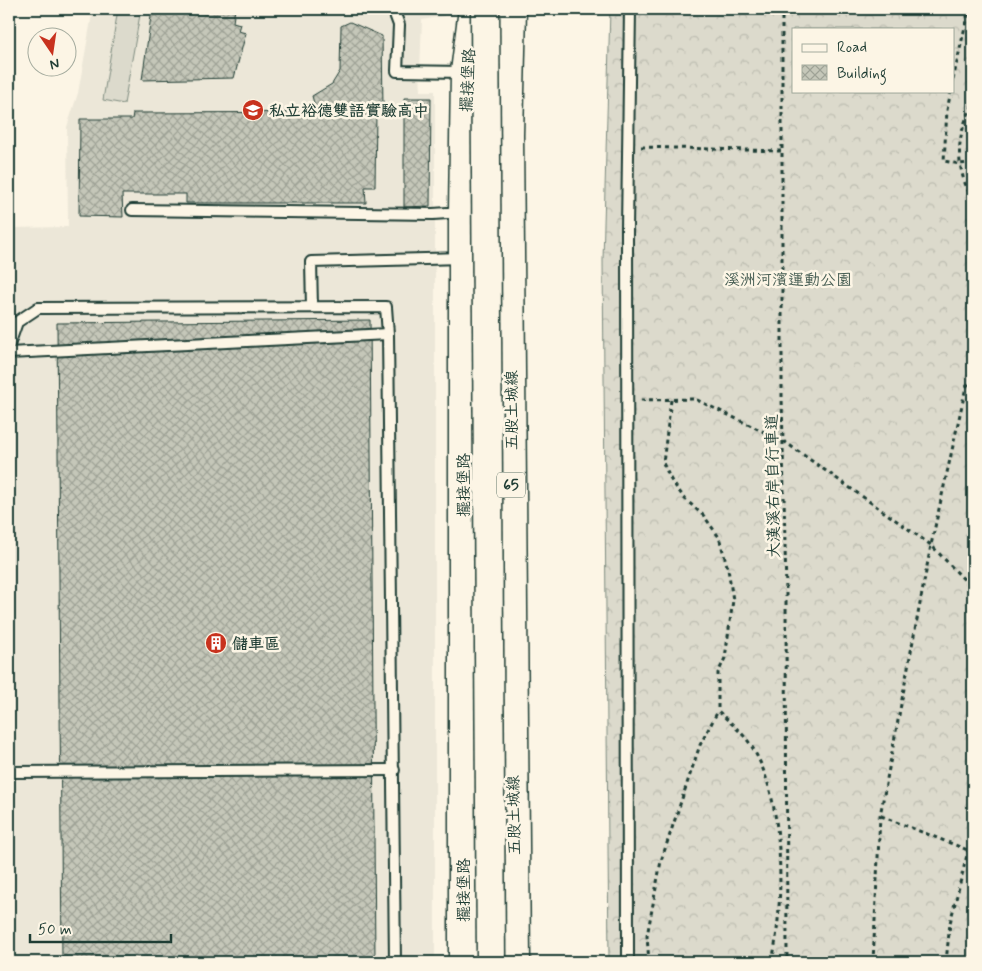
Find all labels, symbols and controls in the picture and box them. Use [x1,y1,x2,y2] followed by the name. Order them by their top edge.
[28,28,78,78] north arrow
[792,28,954,92] legend
[837,38,867,58] text: Road
[456,48,481,113] street label: 擺接堡路
[48,54,61,74] text: N
[837,64,887,85] text: Building
[241,98,265,122] school or university icon: 私立裕德雙語實驗高中
[269,101,429,122] place label: 私立裕德雙語實驗高中
[724,270,852,291] park label: 溪洲河濱運動公園
[502,370,523,450] street label: 五股土城線
[762,414,785,558] street label: 大漢溪右岸自行車道
[454,453,475,517] street label: 擺接堡路
[497,472,525,498] road number: 65
[204,631,228,655] building icon: 儲車區
[232,634,280,655] place label: 儲車區
[503,775,526,855] street label: 五股土城線
[454,858,475,922] street label: 擺接堡路
[30,911,171,943] scale bar
[38,920,72,940] text: 50 m

